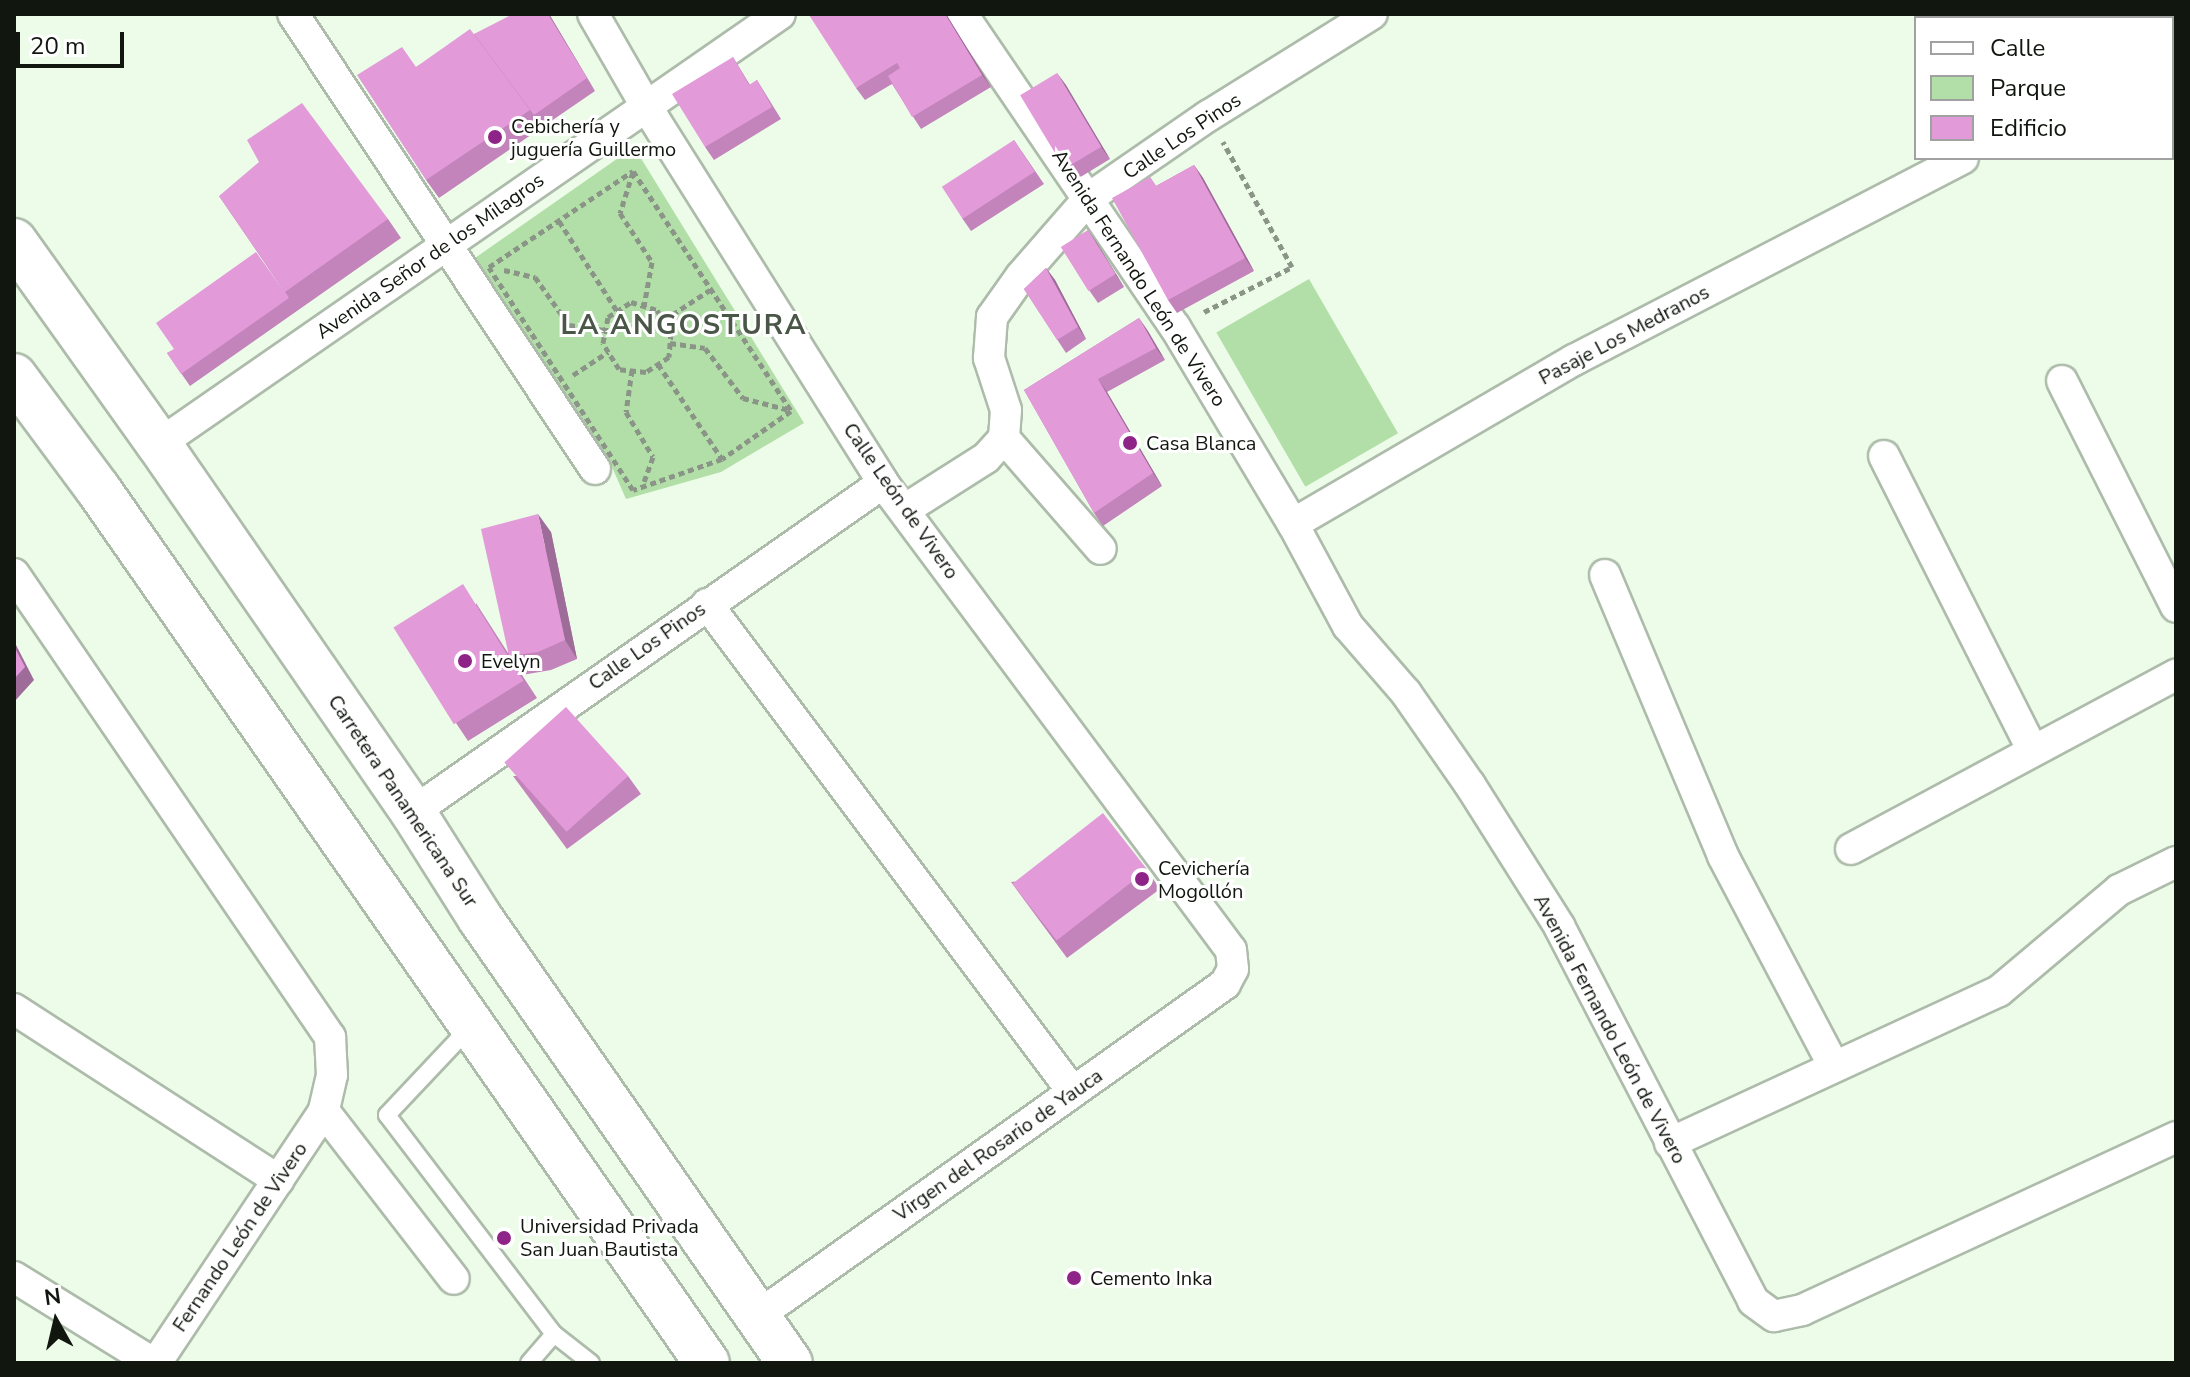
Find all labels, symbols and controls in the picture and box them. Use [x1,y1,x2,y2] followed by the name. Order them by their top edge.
[20,16,128,66] scale bar
[1914,16,2174,160] legend
[30,30,86,62] text: 20 m
[1990,32,2045,64] text: Calle
[1990,72,2066,104] text: Parque
[1118,88,1246,184] street label: Calle Los Pinos
[1990,112,2067,144] text: Edificio
[511,114,676,161] place label: Cebichería y juguería Guillermo
[486,128,504,146] marker: Cebichería y juguería Guillermo
[1047,145,1231,411] street label: Avenida Fernando León de Vivero
[311,168,549,344] street label: Avenida Señor de los Milagros
[1535,280,1713,390] street label: Pasaje Los Medranos
[560,308,808,342] district label: LA ANGOSTURA
[838,418,964,584] street label: Calle León de Vivero
[1146,431,1256,455] place label: Casa Blanca
[1121,434,1139,452] marker: Casa Blanca
[584,597,710,695] street label: Calle Los Pinos
[481,649,541,673] place label: Evelyn
[456,652,474,670] marker: Evelyn
[323,690,483,912] street label: Carretera Panamericana Sur
[1158,856,1250,903] place label: Cevichería Mogollón
[1133,870,1151,888] marker: Cevichería Mogollón
[1529,890,1691,1168] street label: Avenida Fernando León de Vivero
[889,1064,1107,1226] street label: Virgen del Rosario de Yauca
[168,1138,312,1336] street label: Fernando León de Vivero
[520,1214,699,1261] place label: Universidad Privada San Juan Bautista
[495,1229,513,1247] marker: Universidad Privada San Juan Bautista
[1090,1266,1213,1290] place label: Cemento Inka
[1065,1269,1083,1287] marker: Cemento Inka
[16,1281,96,1361] north arrow
[42,1281,63,1313] text: N

